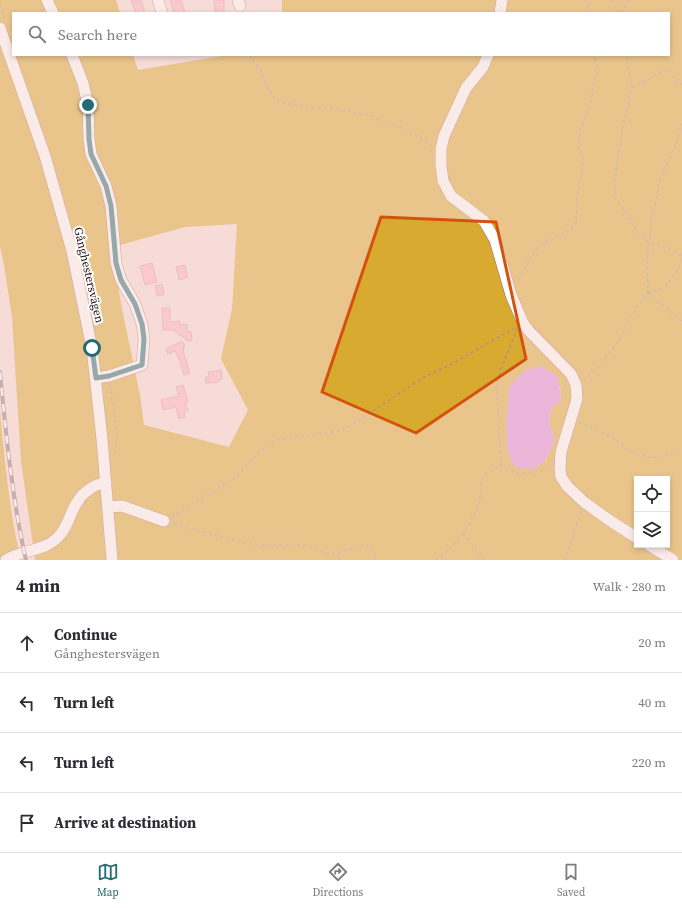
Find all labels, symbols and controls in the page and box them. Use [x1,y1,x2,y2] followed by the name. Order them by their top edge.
[12,12,670,56] search box
[26,23,48,45] icon: search
[58,24,137,45] text: Search here
[79,96,97,114] route end
[70,226,108,324] street label: Gånghestersvägen
[83,339,101,357] route start
[634,476,670,548] map controls
[634,476,670,512] button: locate
[634,512,670,548] button: layers
[16,574,60,598] text: 4 min
[593,578,666,595] text: Walk · 280 m
[54,624,117,645] text: Continue
[16,632,38,654] icon: ahead
[638,634,666,651] text: 20 m
[54,645,160,662] text: Gånghestersvägen
[16,692,38,714] icon: left
[54,692,114,713] text: Turn left
[638,694,666,711] text: 40 m
[16,752,38,774] icon: left
[54,752,114,773] text: Turn left
[632,754,666,771] text: 220 m
[16,812,38,834] icon: arrive
[54,812,196,833] text: Arrive at destination
[97,861,119,900] tab: Map
[312,861,363,900] tab: Directions
[557,861,585,900] tab: Saved

